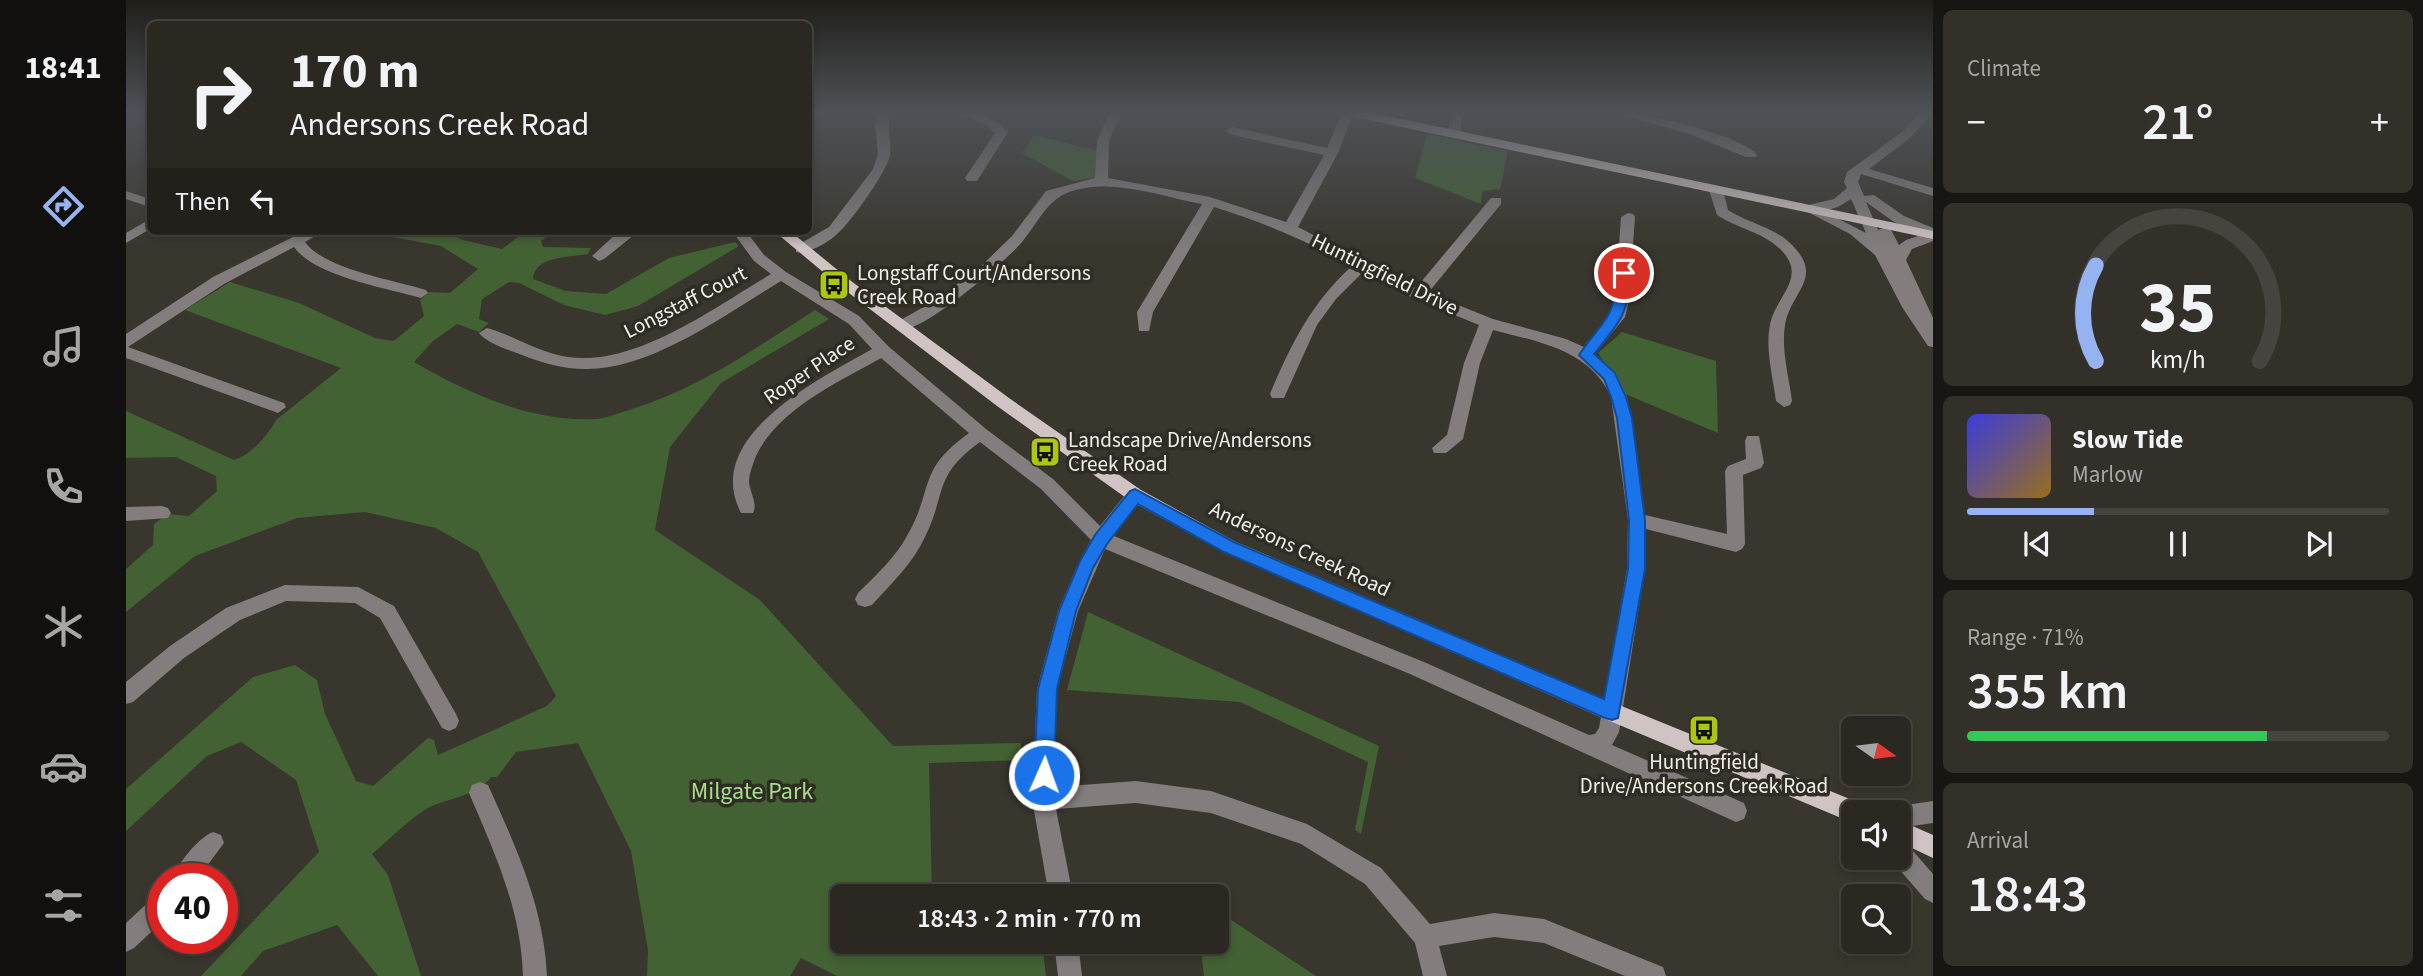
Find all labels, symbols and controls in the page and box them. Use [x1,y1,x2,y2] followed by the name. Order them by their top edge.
[290,37,419,107] text: 170 m
[24,45,102,91] text: 18:41
[175,49,266,140] icon: right
[1967,52,2041,85] text: Climate
[2142,86,2214,160] text: 21°
[1967,96,1986,150] text: −
[2370,96,2389,150] text: +
[290,102,589,148] text: Andersons Creek Road
[39,182,88,231] icon: directions
[244,182,282,220] icon: left
[175,183,230,220] text: Then
[1307,226,1463,322] street label: Huntingfield Drive
[1594,243,1654,303] pin
[1605,254,1643,292] icon: arrive
[2140,256,2216,360] text: 35
[618,258,752,346] street label: Longstaff Court
[857,258,1091,312] place label: Longstaff Court/Andersons Creek Road
[817,268,851,302] bus stop icon: Longstaff Court/Andersons Creek Road
[39,322,88,371] icon: music
[757,328,861,412] street label: Roper Place
[2150,342,2206,378] text: km/h
[2072,421,2183,458] text: Slow Tide
[1068,425,1312,479] place label: Landscape Drive/Andersons Creek Road
[1028,435,1062,469] bus stop icon: Landscape Drive/Andersons Creek Road
[2072,458,2143,491] text: Marlow
[39,462,88,511] icon: phone
[1205,494,1395,604] street label: Andersons Creek Road
[2018,525,2056,563] icon: previous
[2159,525,2197,563] icon: pause
[2300,525,2338,563] icon: next
[39,602,88,651] icon: climate
[1967,621,2084,654] text: Range · 71%
[1967,655,2128,729] text: 355 km
[1687,713,1721,747] bus stop icon: Huntingfield Drive/Andersons Creek Road
[1841,716,1911,786] north arrow
[1841,716,1911,954] map controls
[1007,738,1081,812] position arrow
[39,742,88,791] icon: car
[1580,747,1828,801] place label: Huntingfield Drive/Andersons Creek Road
[691,774,813,809] park label: Milgate Park
[1841,800,1911,870] button: sound
[1967,824,2029,857] text: Arrival
[1967,858,2088,932] text: 18:43
[147,863,238,954] speed limit sign: 40
[39,881,88,930] icon: filters
[1841,884,1911,954] button: search
[917,900,1142,937] text: 18:43 · 2 min · 770 m

